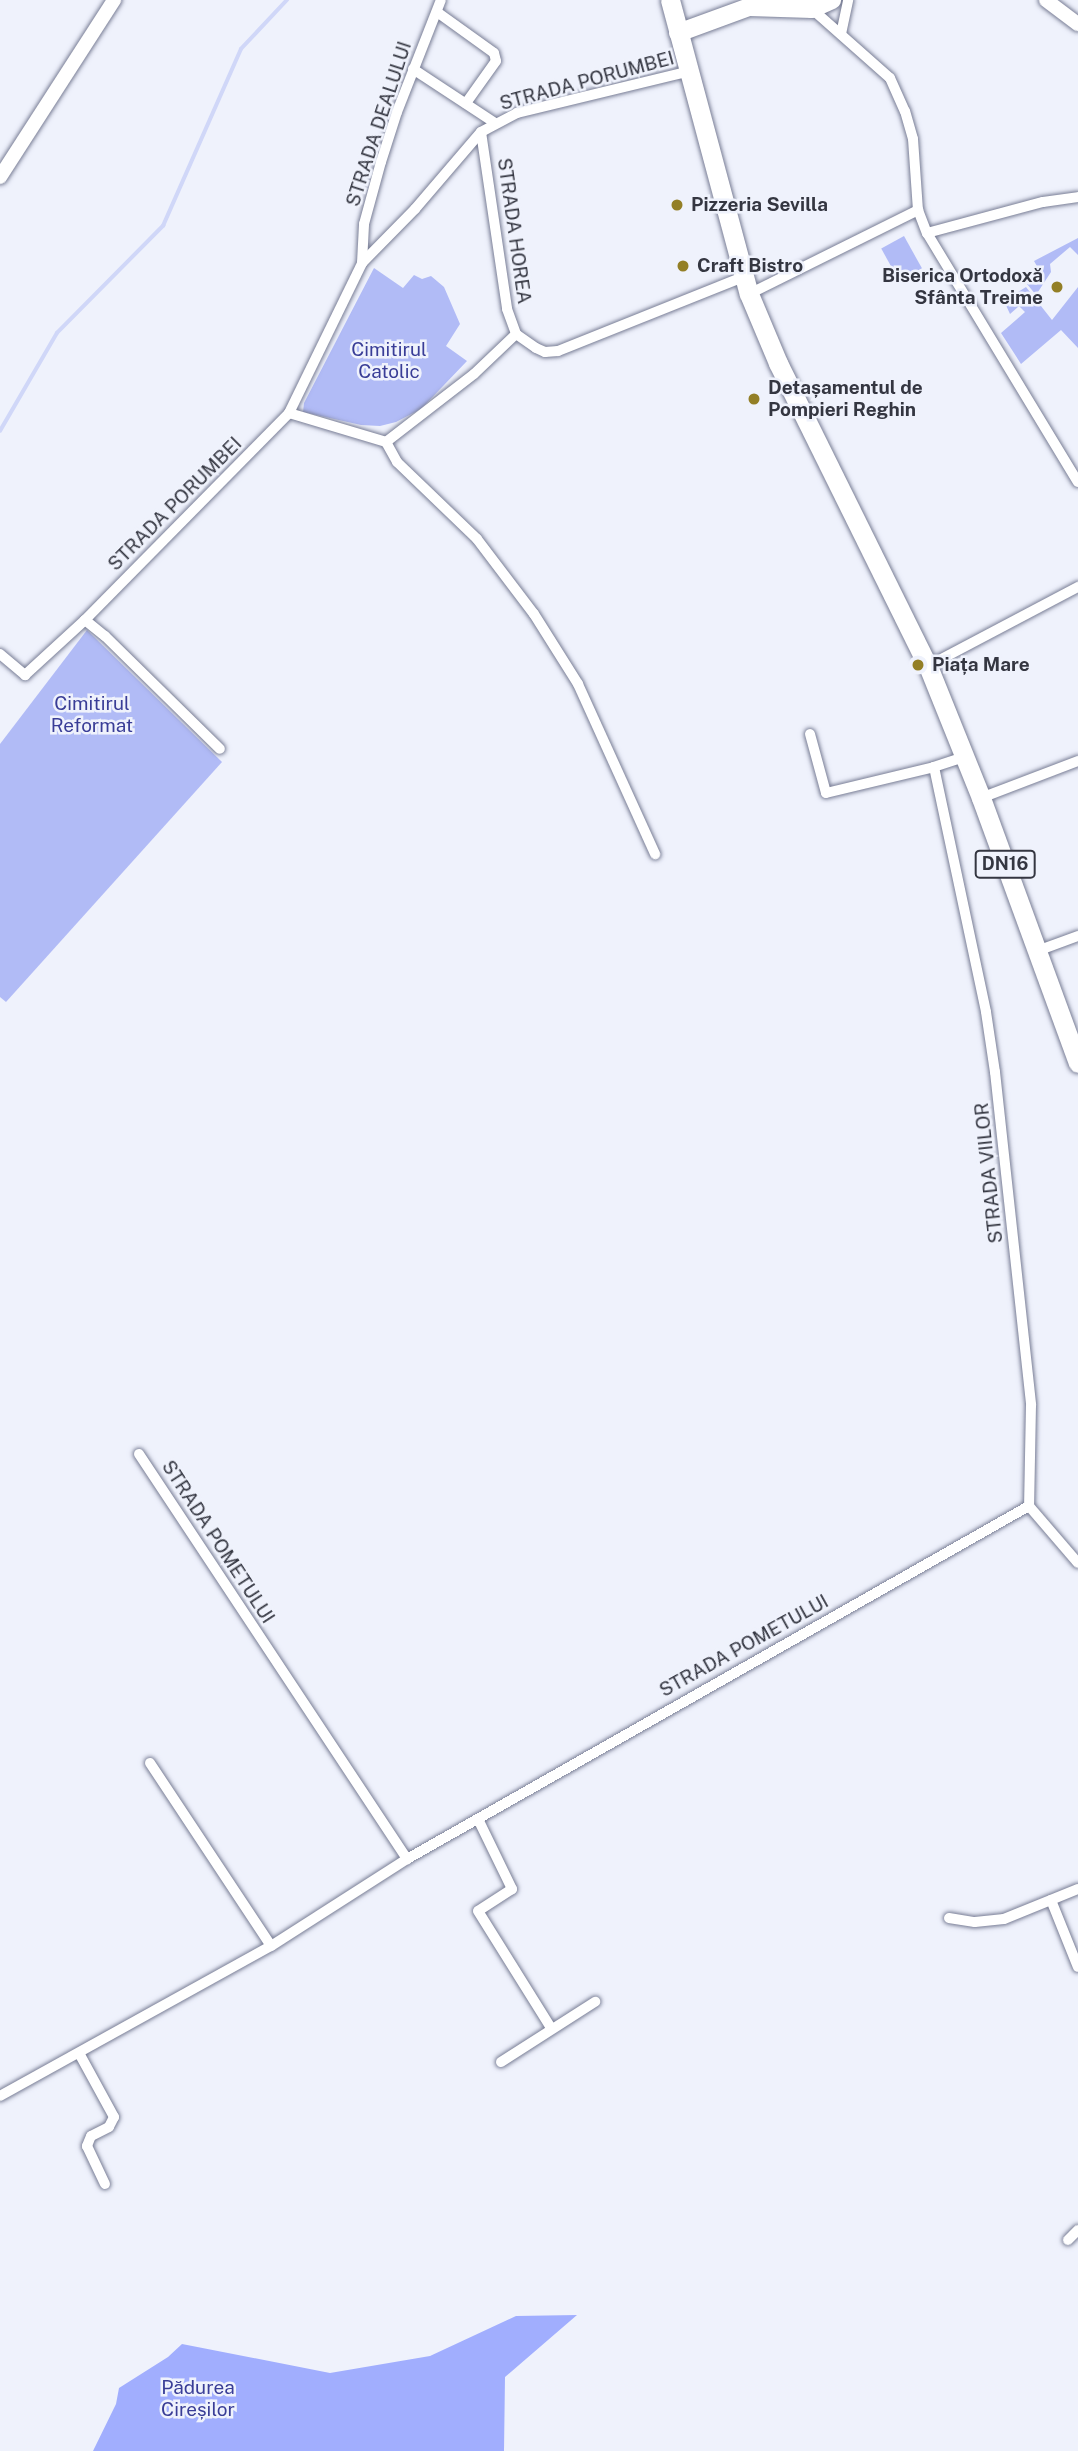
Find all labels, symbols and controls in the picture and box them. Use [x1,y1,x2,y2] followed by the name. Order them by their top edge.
[342,39,416,209] street label: STRADA DEALULUI
[497,47,677,115] street label: STRADA PORUMBEI
[492,156,536,306] street label: STRADA HOREA
[691,194,828,216] place label: Pizzeria Sevilla
[669,197,685,213] marker: Pizzeria Sevilla
[697,255,803,277] place label: Craft Bistro
[675,258,691,274] marker: Craft Bistro
[882,265,1043,309] place label: Biserica Ortodoxă Sfânta Treime
[1049,279,1065,295] marker: Biserica Ortodoxă Sfânta Treime
[351,339,427,383] park label: Cimitirul Catolic
[768,377,923,421] place label: Detașamentul de Pompieri Reghin
[746,391,762,407] marker: Detașamentul de Pompieri Reghin
[103,432,247,576] street label: STRADA PORUMBEI
[932,654,1030,676] place label: Piața Mare
[910,657,926,673] marker: Piața Mare
[51,693,133,737] park label: Cimitirul Reformat
[974,850,1036,878] road number: DN16
[970,1101,1008,1245] street label: STRADA VIILOR
[157,1456,279,1628] street label: STRADA POMETULUI
[656,1590,832,1702] street label: STRADA POMETULUI
[161,2377,235,2421] park label: Pădurea Cireșilor

